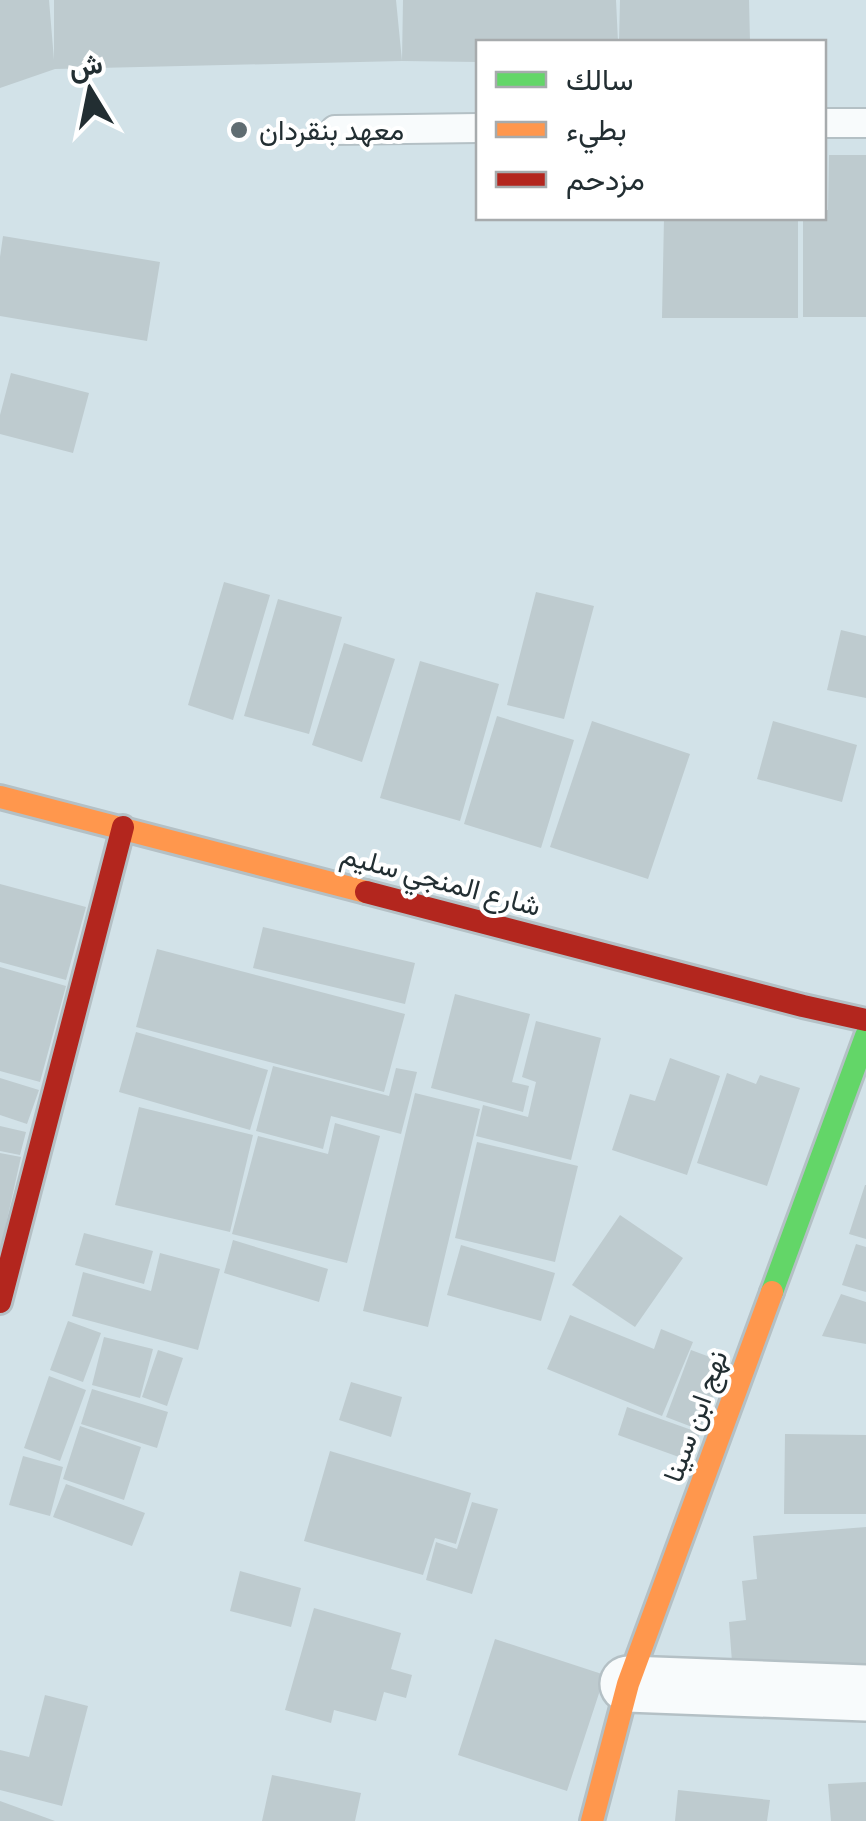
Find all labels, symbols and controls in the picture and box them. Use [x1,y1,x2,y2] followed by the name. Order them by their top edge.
[40,40,140,140] north arrow
[476,40,826,220] legend
[66,46,105,85] text: ش
[566,61,633,98] text: سالك
[566,111,627,154] text: بطيء
[259,113,404,148] place label: معهد بنقردان
[228,119,250,141] marker: معهد بنقردان
[566,161,645,199] text: مزدحم
[336,837,544,929] street label: شارع المنجي سليم
[655,1345,737,1488] street label: نهج ابن سينا

